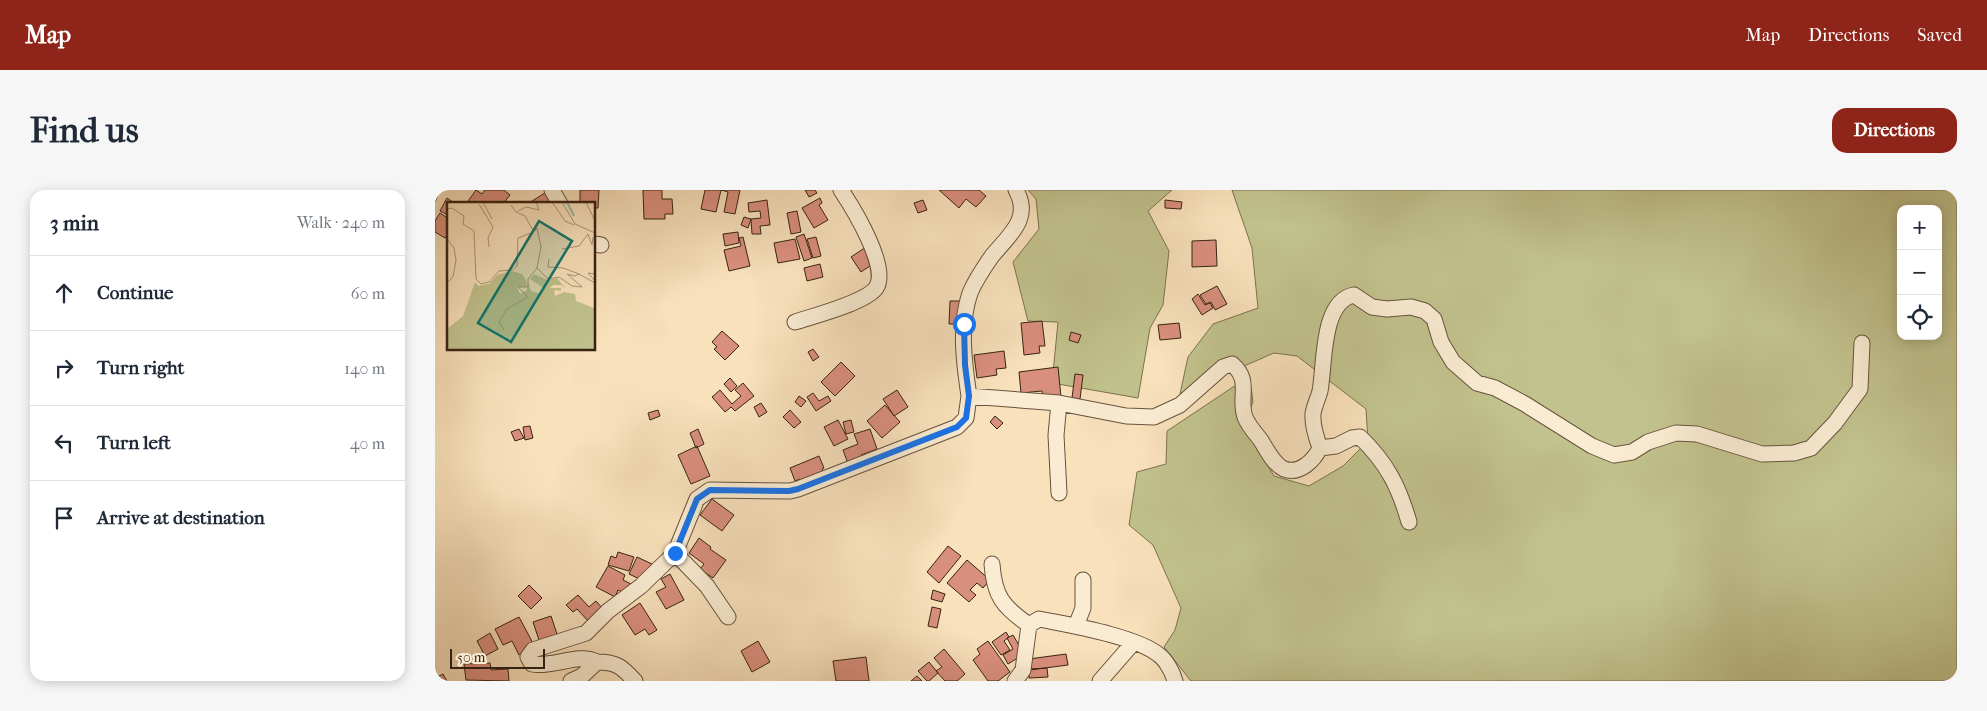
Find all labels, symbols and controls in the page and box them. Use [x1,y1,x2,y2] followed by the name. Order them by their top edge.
[25,21,71,49] text: Map
[1746,25,1780,46] text: Map
[1808,25,1889,46] text: Directions
[1917,25,1962,46] text: Saved
[1832,108,1957,153] button: Directions
[30,110,139,151] text: Find us
[447,202,595,350] inset map
[1897,205,1942,340] map controls
[1897,205,1942,250] button: +
[50,211,99,235] text: 3 min
[297,213,385,232] text: Walk · 240 m
[1897,250,1942,295] button: −
[50,279,78,307] icon: ahead
[97,282,173,304] text: Continue
[351,284,385,303] text: 60 m
[1897,295,1942,340] button: locate
[953,313,976,336] route start
[50,354,78,382] icon: right
[97,357,184,379] text: Turn right
[344,359,385,378] text: 140 m
[50,429,78,457] icon: left
[97,432,171,454] text: Turn left
[350,434,385,453] text: 40 m
[50,504,78,532] icon: arrive
[97,507,265,529] text: Arrive at destination
[664,542,687,565] route end
[450,646,545,669] scale bar
[457,649,485,666] text: 50 m

